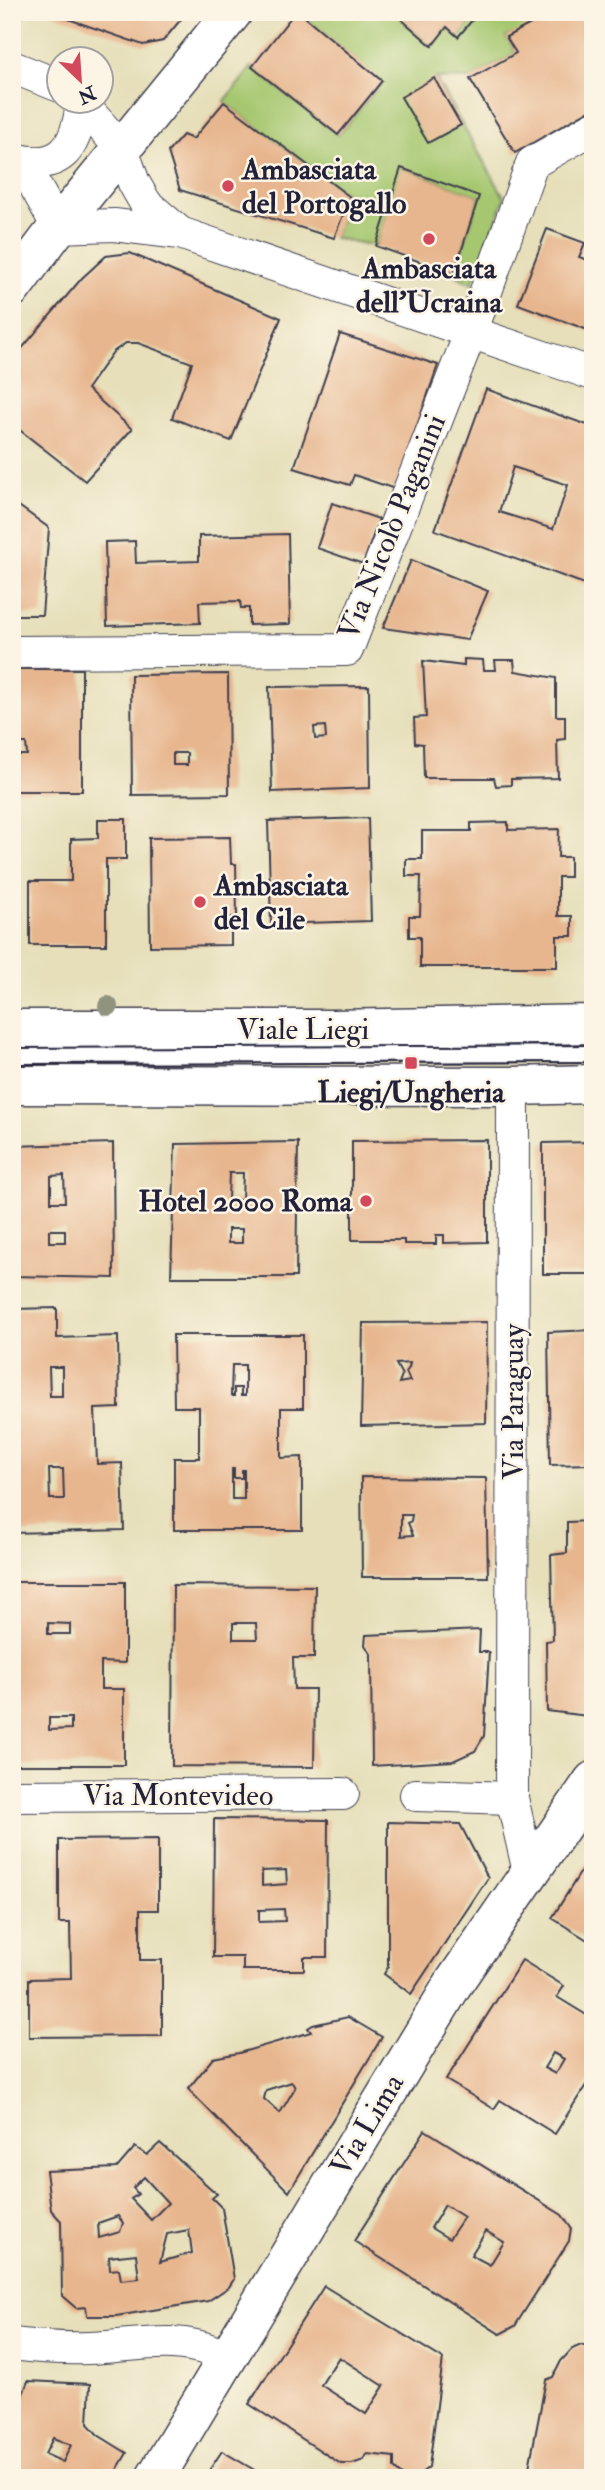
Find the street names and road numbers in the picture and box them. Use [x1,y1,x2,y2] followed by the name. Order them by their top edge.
[330,409,454,645] street label: Via Nicolò Paganini
[237,1011,369,1048] street label: Viale Liegi
[495,1323,532,1480] street label: Via Paraguay
[83,1777,273,1814] street label: Via Montevideo
[322,2066,412,2183] street label: Via Lima

